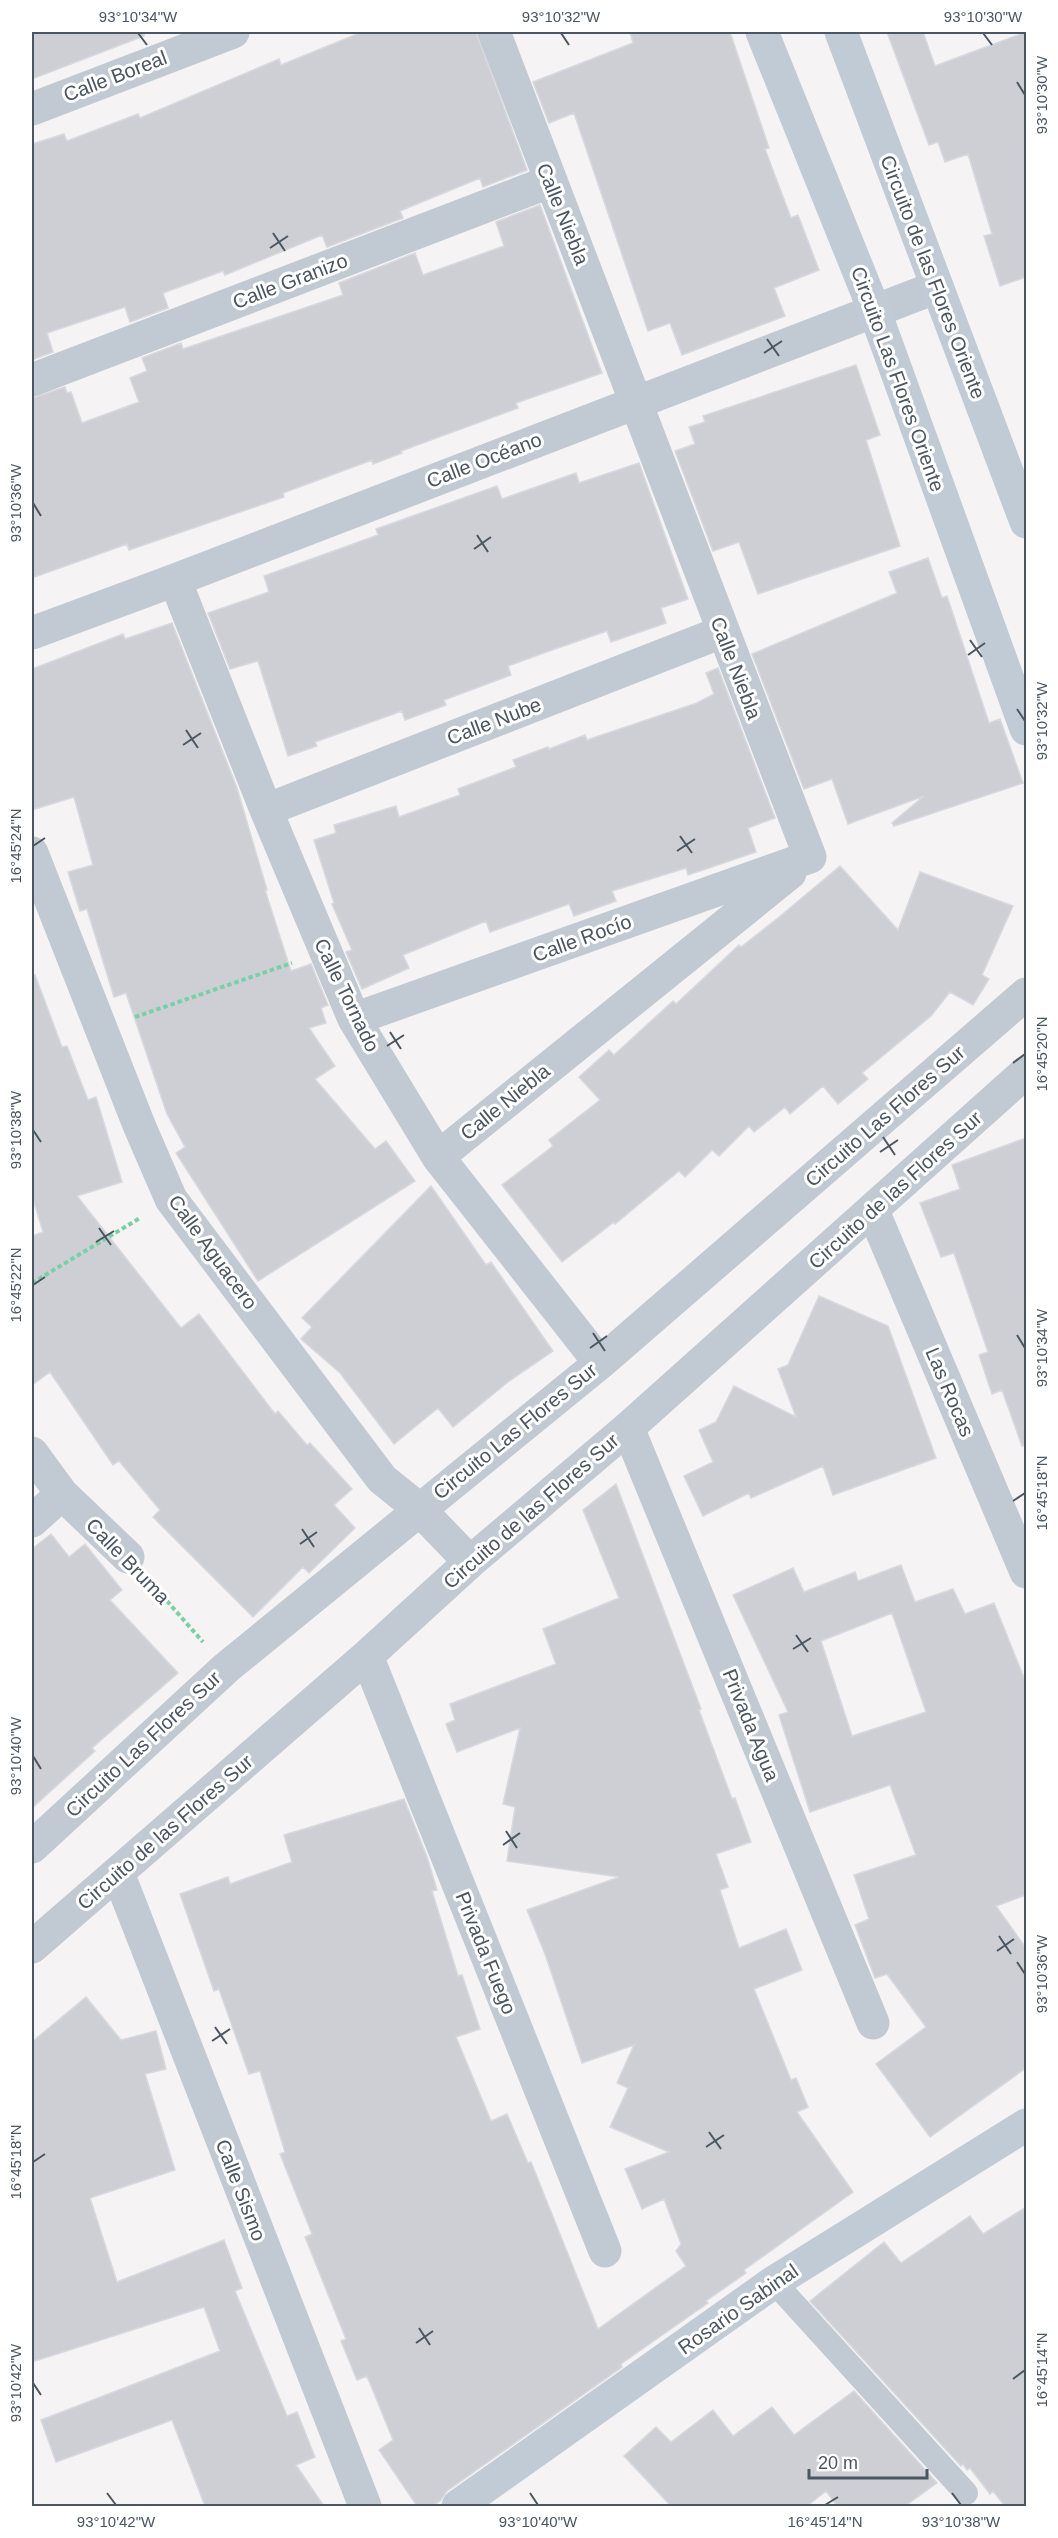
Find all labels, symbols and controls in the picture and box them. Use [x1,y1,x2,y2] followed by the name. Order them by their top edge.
[99,8,178,25] text: 93°10'34"W
[522,8,601,25] text: 93°10'32"W
[944,8,1023,25] text: 93°10'30"W
[60,46,170,106] street label: Calle Boreal
[1033,55,1050,134] text: 93°10'30"W
[876,152,990,402] street label: Circuito de las Flores Oriente
[533,160,594,269] street label: Calle Niebla
[229,249,351,313] street label: Calle Granizo
[847,263,949,495] street label: Circuito Las Flores Oriente
[423,428,545,492] street label: Calle Océano
[7,463,24,542] text: 93°10'36"W
[706,614,766,723] street label: Calle Niebla
[1033,681,1050,760] text: 93°10'32"W
[444,693,544,749] street label: Calle Nube
[7,808,24,884] text: 16°45'24"N
[530,910,634,966] street label: Calle Rocío
[310,935,384,1055] street label: Calle Tornado
[1033,1016,1050,1092] text: 16°45'20"N
[801,1041,969,1191] street label: Circuito Las Flores Sur
[456,1059,555,1144] street label: Calle Niebla
[7,1090,24,1169] text: 93°10'38"W
[804,1106,986,1273] street label: Circuito de las Flores Sur
[164,1191,262,1313] street label: Calle Aguacero
[7,1247,24,1323] text: 16°45'22"N
[1033,1308,1050,1387] text: 93°10'34"W
[921,1344,979,1440] street label: Las Rocas
[429,1358,601,1504] street label: Circuito Las Flores Sur
[439,1429,623,1593] street label: Circuito de las Flores Sur
[1033,1455,1050,1531] text: 16°45'18"N
[82,1514,175,1609] street label: Calle Bruma
[61,1666,225,1821] street label: Circuito Las Flores Sur
[719,1666,784,1785] street label: Privada Agua
[7,1716,24,1795] text: 93°10'40"W
[73,1750,257,1914] street label: Circuito de las Flores Sur
[451,1889,521,2017] street label: Privada Fuego
[1033,1934,1050,2013] text: 93°10'36"W
[7,2124,24,2200] text: 16°45'18"N
[212,2136,270,2244] street label: Calle Sismo
[674,2259,802,2359] street label: Rosario Sabinal
[1033,2332,1050,2408] text: 16°45'14"N
[7,2343,24,2422] text: 93°10'42"W
[809,2442,928,2480] scale bar
[818,2453,858,2473] text: 20 m
[77,2513,156,2530] text: 93°10'42"W
[499,2513,578,2530] text: 93°10'40"W
[787,2513,863,2530] text: 16°45'14"N
[922,2513,1001,2530] text: 93°10'38"W

